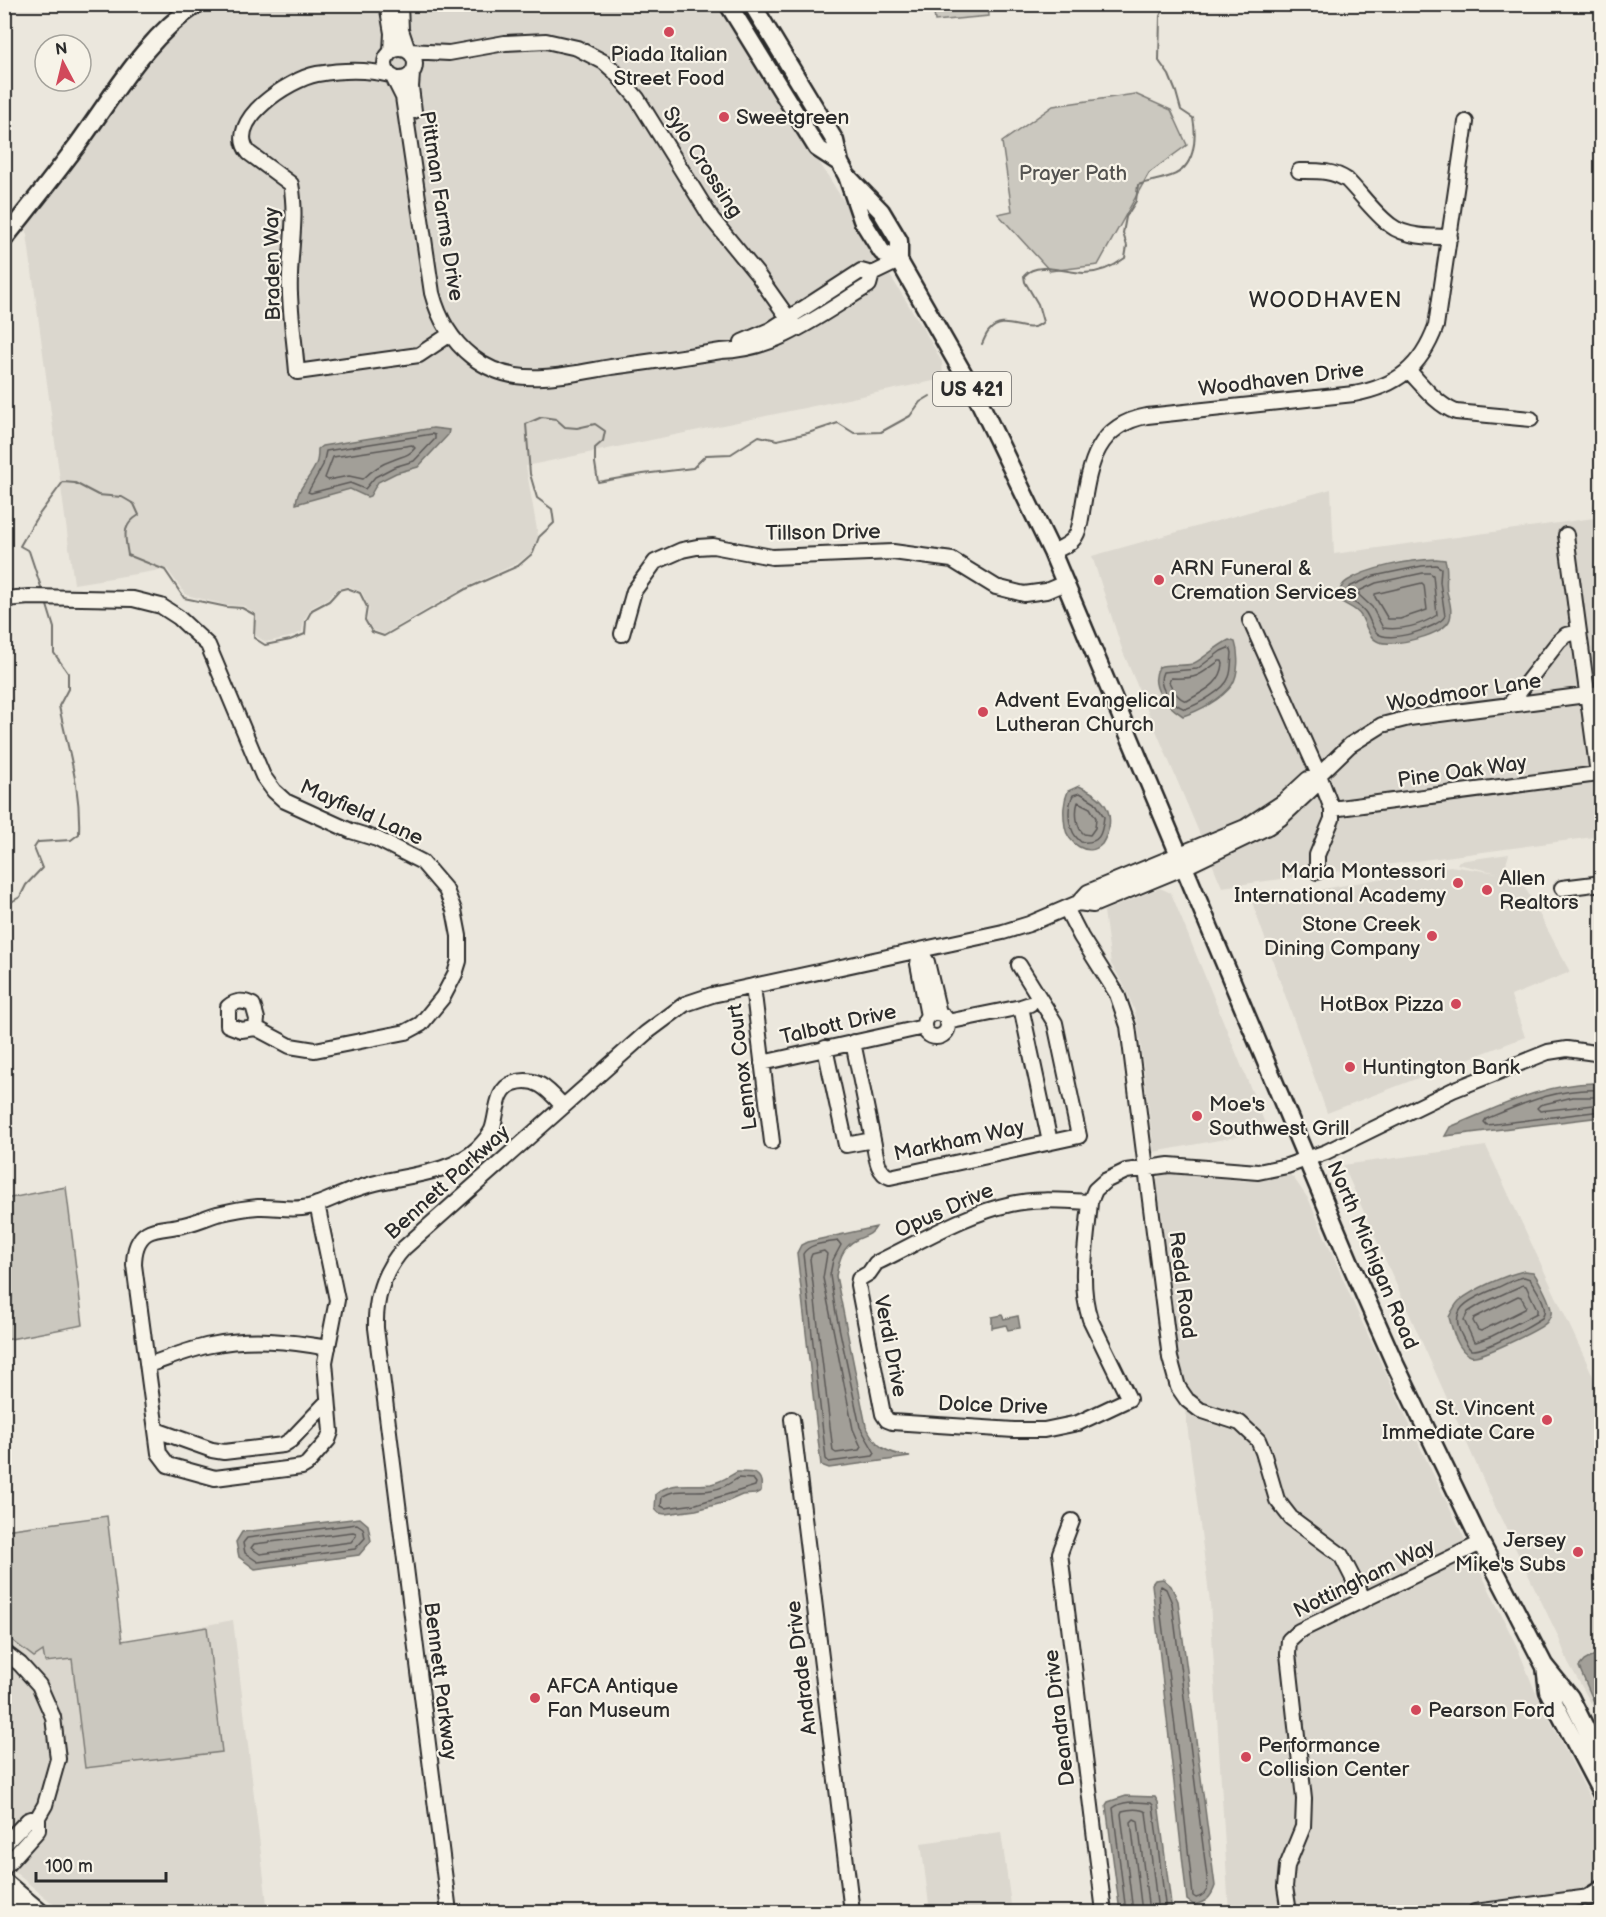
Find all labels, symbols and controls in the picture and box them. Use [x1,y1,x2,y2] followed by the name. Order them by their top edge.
[662,25,676,39] marker: Piada Italian Street Food
[33,33,93,93] north arrow
[54,39,68,60] text: N
[610,42,728,91] place label: Piada Italian Street Food
[657,102,748,223] street label: Sylo Crossing
[736,105,849,130] place label: Sweetgreen
[414,109,469,303] street label: Pittman Farms Drive
[717,110,731,124] marker: Sweetgreen
[1019,161,1127,186] park label: Prayer Path
[259,206,286,321] street label: Braden Way
[1249,287,1403,314] district label: WOODHAVEN
[1197,357,1365,402] street label: Woodhaven Drive
[933,372,1011,406] road number: US 421
[765,519,881,546] street label: Tillson Drive
[1171,556,1357,605] place label: ARN Funeral & Cremation Services
[1152,573,1166,587] marker: ARN Funeral & Cremation Services
[1385,668,1543,717] street label: Woodmoor Lane
[995,688,1175,737] place label: Advent Evangelical Lutheran Church
[976,705,990,719] marker: Advent Evangelical Lutheran Church
[1396,750,1529,793] street label: Pine Oak Way
[296,774,427,851] street label: Mayfield Lane
[1234,859,1447,908] place label: Maria Montessori International Academy
[1499,866,1579,915] place label: Allen Realtors
[1451,876,1465,890] marker: Maria Montessori International Academy
[1480,883,1494,897] marker: Allen Realtors
[1264,912,1421,961] place label: Stone Creek Dining Company
[1425,929,1439,943] marker: Stone Creek Dining Company
[1320,992,1444,1017] place label: HotBox Pizza
[1449,997,1463,1011] marker: HotBox Pizza
[778,999,899,1050] street label: Talbott Drive
[722,1002,763,1131] street label: Lennox Court
[1362,1055,1521,1080] place label: Huntington Bank
[1343,1060,1357,1074] marker: Huntington Bank
[1209,1092,1350,1141] place label: Moe's Southwest Grill
[1190,1109,1204,1123] marker: Moe's Southwest Grill
[891,1114,1027,1167] street label: Markham Way
[380,1120,515,1245] street label: Bennett Parkway
[1322,1157,1424,1353] street label: North Michigan Road
[891,1178,997,1243] street label: Opus Drive
[1164,1230,1201,1340] street label: Redd Road
[868,1293,913,1399] street label: Verdi Drive
[938,1391,1048,1420] street label: Dolce Drive
[1382,1396,1536,1445] place label: St. Vincent Immediate Care
[1540,1413,1554,1427] marker: St. Vincent Immediate Care
[1455,1528,1566,1577] place label: Jersey Mike's Subs
[1289,1533,1439,1623] street label: Nottingham Way
[1571,1545,1585,1559] marker: Jersey Mike's Subs
[781,1599,822,1737] street label: Andrade Drive
[418,1601,463,1762] street label: Bennett Parkway
[1039,1648,1080,1788] street label: Deandra Drive
[547,1674,678,1723] place label: AFCA Antique Fan Museum
[528,1691,542,1705] marker: AFCA Antique Fan Museum
[1428,1698,1555,1723] place label: Pearson Ford
[1409,1703,1423,1717] marker: Pearson Ford
[1258,1733,1409,1782] place label: Performance Collision Center
[1239,1750,1253,1764] marker: Performance Collision Center
[36,1845,166,1883] scale bar
[45,1856,93,1877] text: 100 m

